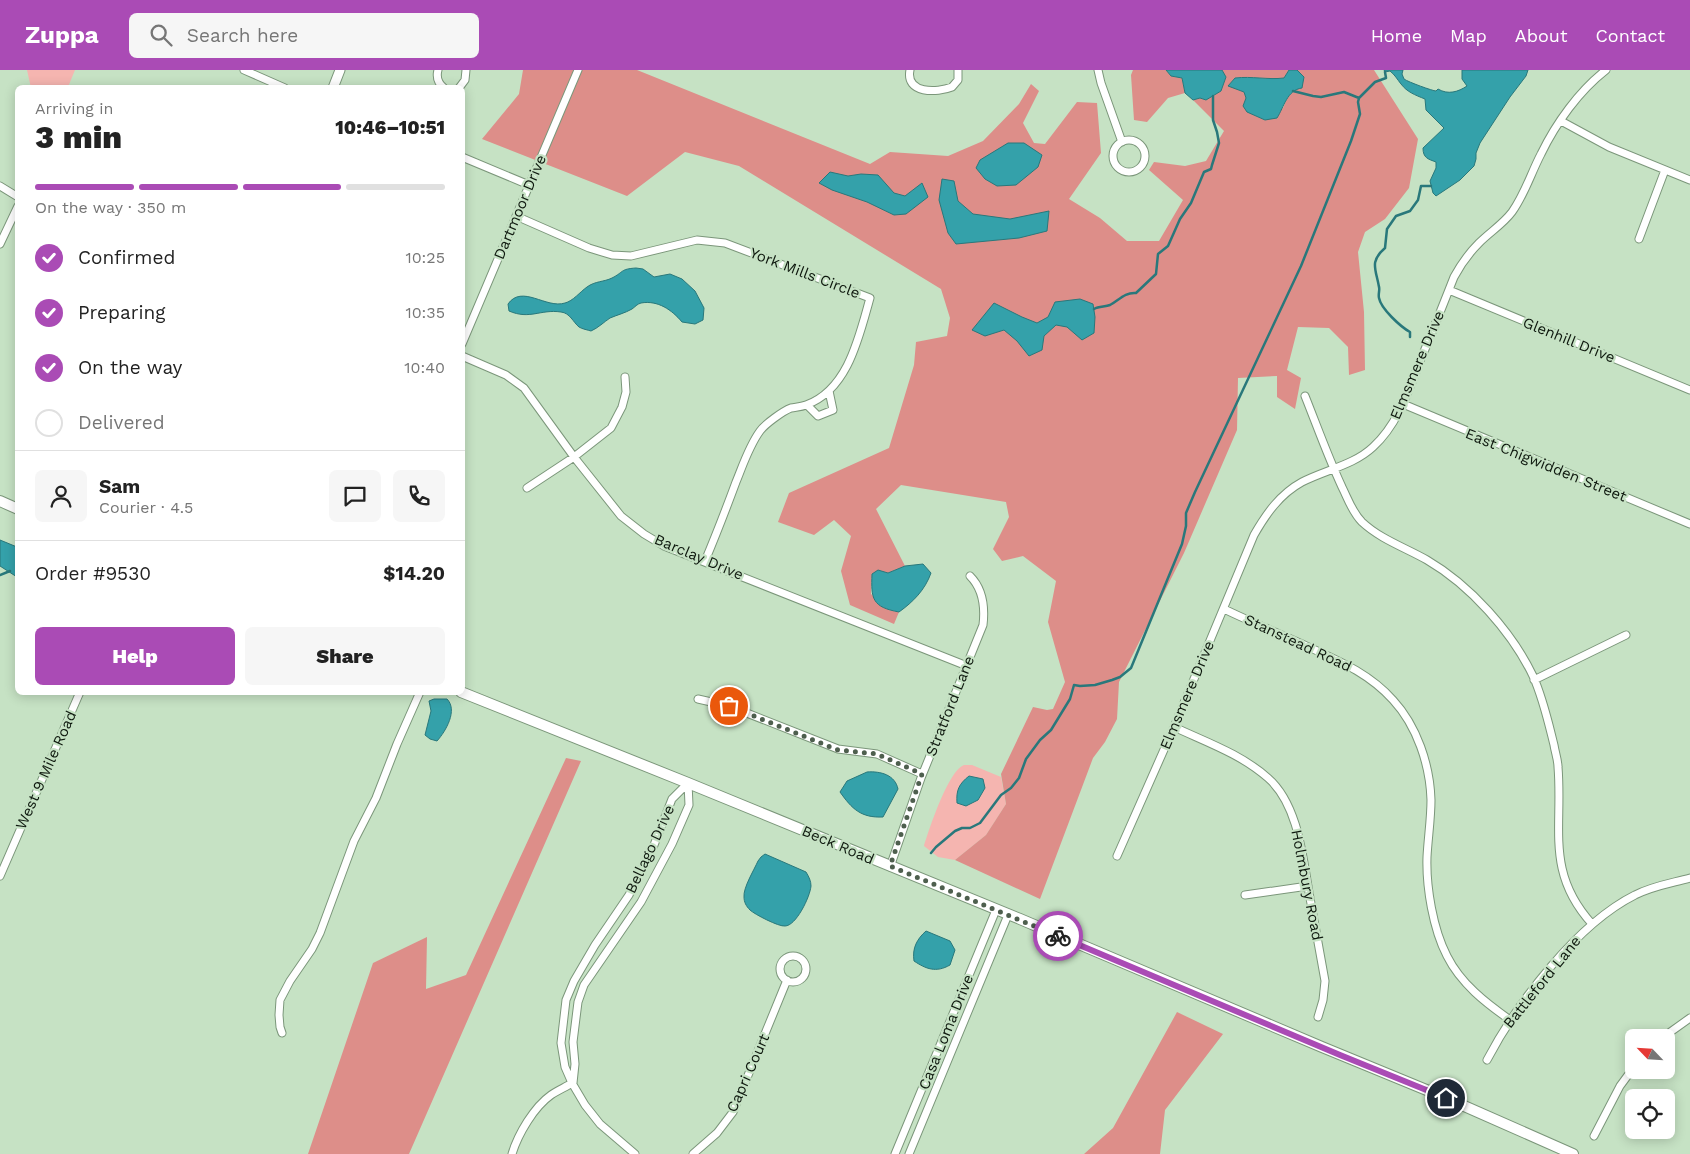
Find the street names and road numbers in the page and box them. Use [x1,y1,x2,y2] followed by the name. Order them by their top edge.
[490,152,550,262] street label: Dartmoor Drive
[747,244,863,302] street label: York Mills Circle
[1386,308,1448,422] street label: Elmsmere Drive
[1520,313,1618,367] street label: Glenhill Drive
[1463,424,1630,506] street label: East Chigwidden Street
[652,530,746,584] street label: Barclay Drive
[1242,610,1354,676] street label: Stanstead Road
[1156,638,1218,752] street label: Elmsmere Drive
[922,653,978,759] street label: Stratford Lane
[12,708,80,832] street label: West 9 Mile Road
[622,802,678,896] street label: Bellago Drive
[799,822,877,868] street label: Beck Road
[1287,828,1327,942] street label: Holmbury Road
[1499,932,1585,1032] street label: Battleford Lane
[915,972,977,1092] street label: Casa Loma Drive
[723,1030,774,1115] street label: Capri Court

